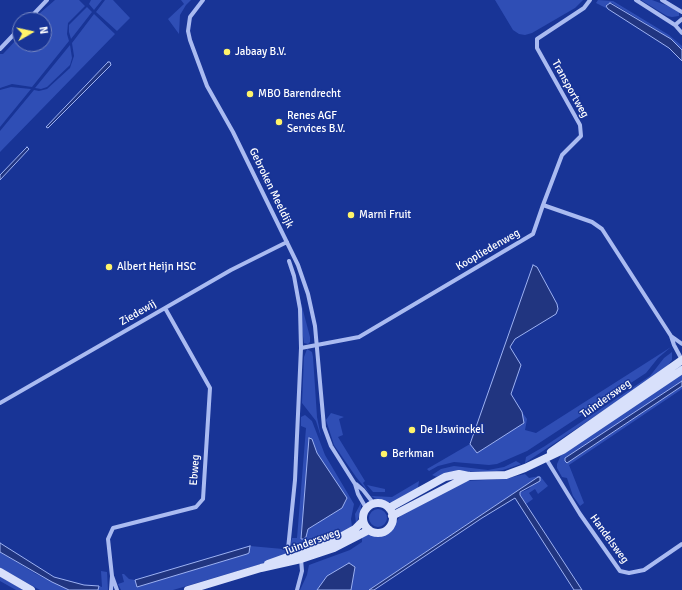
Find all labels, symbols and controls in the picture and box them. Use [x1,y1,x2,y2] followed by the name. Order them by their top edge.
[12,12,52,52] north arrow
[36,25,50,35] text: N
[235,45,286,59] place label: Jabaay B.V.
[222,47,232,57] marker: Jabaay B.V.
[549,58,591,120] street label: Transportweg
[258,87,341,101] place label: MBO Barendrecht
[245,89,255,99] marker: MBO Barendrecht
[287,109,345,135] place label: Renes AGF Services B.V.
[274,117,284,127] marker: Renes AGF Services B.V.
[246,146,296,230] street label: Gebroken Meeldijk
[359,208,411,222] place label: Marni Fruit
[346,210,356,220] marker: Marni Fruit
[454,226,522,274] street label: Koopliedenweg
[117,260,196,274] place label: Albert Heijn HSC
[104,262,114,272] marker: Albert Heijn HSC
[117,297,159,329] street label: Ziedewij
[578,377,634,421] street label: Tuindersweg
[420,423,484,437] place label: De IJswinckel
[407,425,417,435] marker: De IJswinckel
[392,447,434,461] place label: Berkman
[379,449,389,459] marker: Berkman
[187,454,203,486] street label: Ebweg
[587,512,631,566] street label: Handelsweg
[282,526,342,558] street label: Tuindersweg

